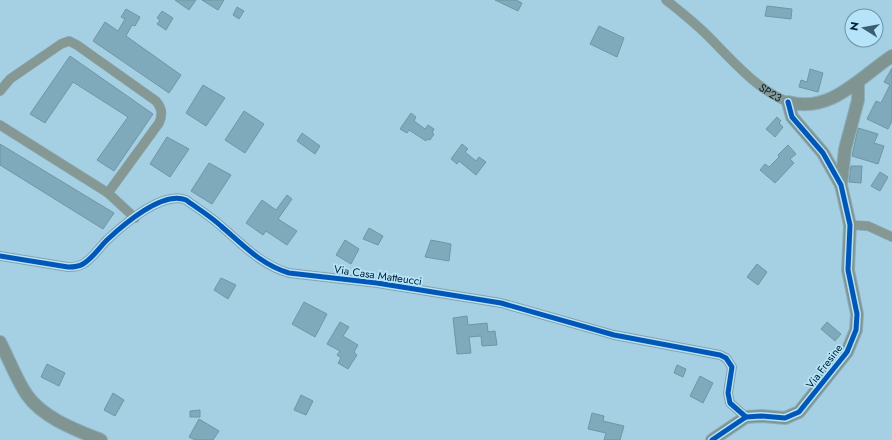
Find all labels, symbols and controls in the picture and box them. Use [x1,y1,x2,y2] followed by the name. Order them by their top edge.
[844,8,884,48] north arrow
[845,20,863,32] text: N
[756,80,785,106] street label: SP23
[333,261,423,289] street label: Via Casa Matteucci
[802,340,846,392] street label: Via Fresine

